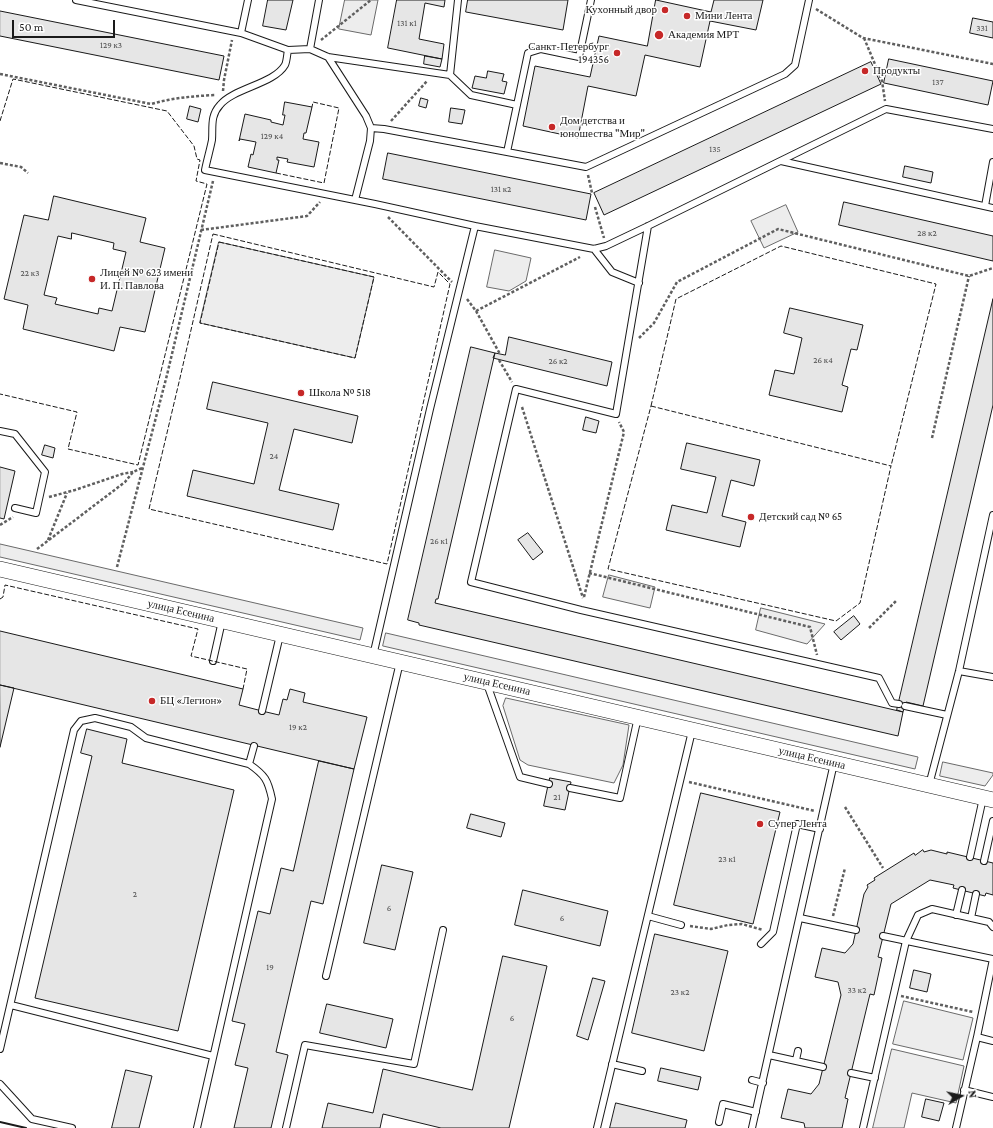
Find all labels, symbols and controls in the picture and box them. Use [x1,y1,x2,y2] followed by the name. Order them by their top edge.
[586,3,657,17] place label: Кухонный двор
[660,5,670,15] marker: Кухонный двор
[695,9,752,23] place label: Мини Лента
[682,11,692,21] marker: Мини Лента
[14,12,117,38] scale bar
[397,18,417,28] house number: 131 к1
[19,20,43,34] text: 50 m
[976,23,988,33] house number: 331
[668,28,739,42] place label: Академия МРТ
[653,29,665,41] marker: Академия МРТ
[100,40,122,50] house number: 129 к3
[528,40,609,66] place label: Санкт-Петербург 194356
[612,48,622,58] marker: Санкт-Петербург 194356
[873,64,920,78] place label: Продукты
[860,66,870,76] marker: Продукты
[932,77,944,87] house number: 137
[560,114,645,140] place label: Дом детства и юношества "Мир"
[547,122,557,132] marker: Дом детства и юношества "Мир"
[261,131,283,141] house number: 129 к4
[709,144,721,154] house number: 135
[491,184,511,194] house number: 131 к2
[917,228,937,238] house number: 28 к2
[100,266,193,292] place label: Лицей № 623 имени И. П. Павлова
[21,268,39,278] house number: 22 к3
[87,274,97,284] marker: Лицей № 623 имени И. П. Павлова
[813,355,833,365] house number: 26 к4
[548,356,568,366] house number: 26 к2
[309,386,371,400] place label: Школа № 518
[296,388,306,398] marker: Школа № 518
[270,451,278,461] house number: 24
[759,510,842,524] place label: Детский сад № 65
[746,512,756,522] marker: Детский сад № 65
[430,536,448,546] house number: 26 к1
[146,597,216,625] street label: улица Есенина
[462,670,532,698] street label: улица Есенина
[160,694,222,708] place label: БЦ «Легион»
[147,696,157,706] marker: БЦ «Легион»
[289,722,307,732] house number: 19 к2
[777,744,847,772] street label: улица Есенина
[553,792,561,802] house number: 21
[768,817,827,831] place label: Супер Лента
[755,819,765,829] marker: Супер Лента
[718,854,736,864] house number: 23 к1
[133,889,137,899] house number: 2
[387,903,391,913] house number: 6
[560,913,564,923] house number: 6
[266,962,274,972] house number: 19
[848,985,866,995] house number: 33 к2
[671,987,689,997] house number: 23 к2
[510,1013,514,1023] house number: 6
[941,1076,981,1116] north arrow
[966,1089,979,1099] text: N

